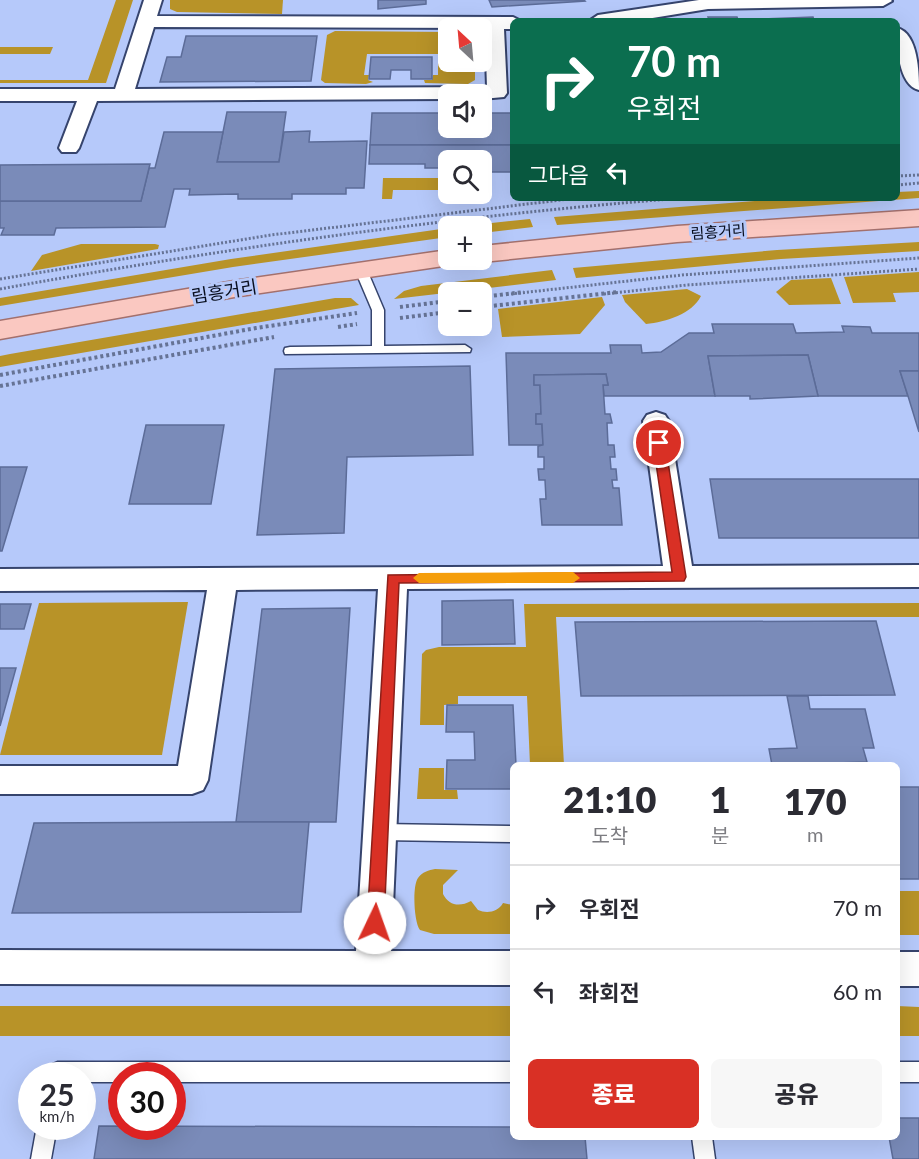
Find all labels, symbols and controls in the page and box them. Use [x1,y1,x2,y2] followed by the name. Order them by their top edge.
[438,18,492,72] north arrow
[438,18,492,336] map controls
[627,36,721,86] text: 70 m
[528,42,606,120] icon: right
[438,84,492,138] button: sound
[627,91,702,124] text: 우회전
[438,150,492,204] button: search
[601,156,634,189] icon: left
[528,161,589,188] text: 그다음
[438,216,492,270] button: +
[690,220,746,242] street label: 림흥거리
[190,275,258,307] street label: 림흥거리
[438,282,492,336] button: −
[633,417,684,468] pin
[642,426,675,459] icon: arrive
[563,777,656,821] text: 21:10
[710,777,731,821] text: 1
[784,779,847,823] text: 170
[807,822,824,846] text: m
[591,823,628,847] text: 도착
[711,823,729,847] text: 분
[343,891,407,955] position arrow
[528,891,561,924] icon: right
[833,894,882,921] text: 70 m
[579,895,640,922] text: 우회전
[528,975,561,1008] icon: left
[833,978,882,1005] text: 60 m
[579,979,640,1006] text: 좌회전
[528,1059,699,1128] button: 종료
[711,1059,882,1128] button: 공유
[108,1062,186,1140] speed limit sign: 30
[40,1076,74,1112] text: 25
[39,1107,75,1125] text: km/h

